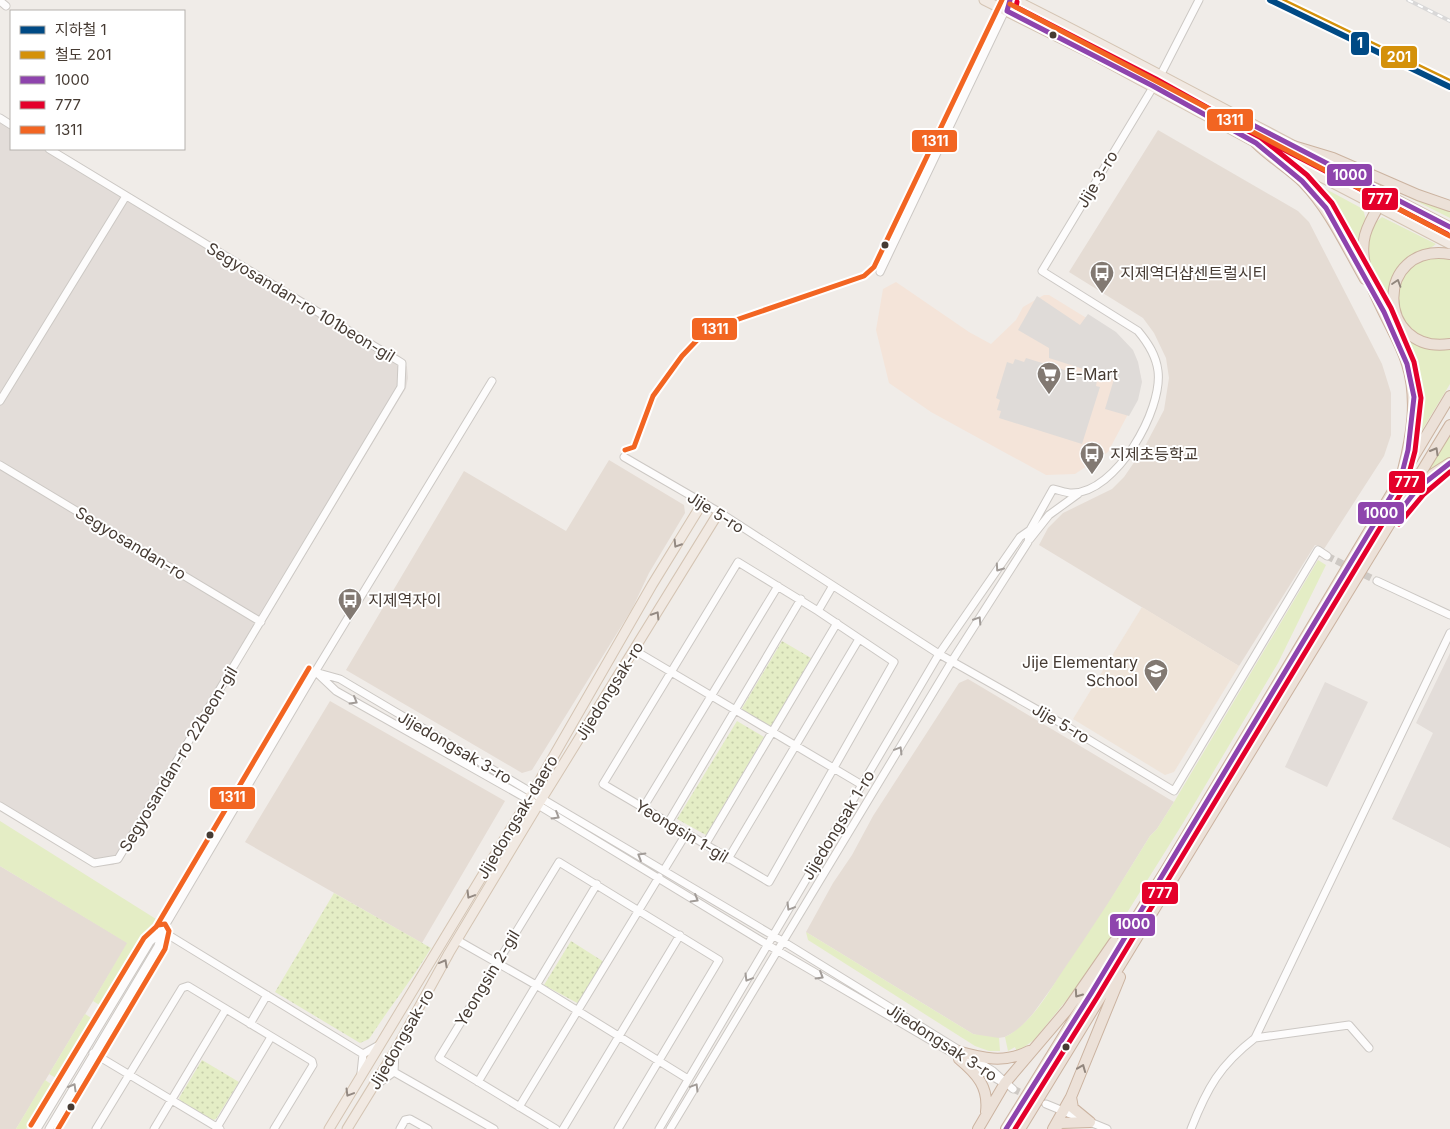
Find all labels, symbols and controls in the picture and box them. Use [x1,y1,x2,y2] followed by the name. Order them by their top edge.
[10,10,185,150] legend
[55,20,107,39] text: 지하철 1
[1048,30,1058,40] unlabelled marker
[1350,31,1370,56] line badge: 1
[1357,34,1363,51] text: 1
[55,45,112,64] text: 철도 201
[1380,45,1418,69] line badge: 201
[1387,48,1411,65] text: 201
[55,70,90,89] text: 1000
[55,95,81,114] text: 777
[1206,108,1254,132] line badge: 1311
[1216,111,1244,128] text: 1311
[55,120,83,139] text: 1311
[911,129,958,153] line badge: 1311
[921,132,949,149] text: 1311
[1072,147,1122,211] street label: Jije 3-ro
[1326,163,1373,187] line badge: 1000
[1333,166,1367,183] text: 1000
[1361,187,1399,211] line badge: 777
[1368,190,1392,207] text: 777
[203,238,399,366] street label: Segyosandan-ro 101beon-gil
[880,240,890,250] unlabelled marker
[1089,260,1115,294] bus stop icon: 지제역더샵센트럴시티
[1120,263,1267,283] place label: 지제역더샵센트럴시티
[1391,279,1401,287] one-way arrow
[691,317,738,341] line badge: 1311
[701,320,729,337] text: 1311
[1036,361,1062,395] supermarket icon: E-Mart
[1066,364,1118,384] place label: E-Mart
[1079,441,1105,475] bus stop icon: 지제초등학교
[1110,444,1198,464] place label: 지제초등학교
[1428,447,1438,456] one-way arrow
[1388,470,1426,494] line badge: 777
[1395,473,1419,490] text: 777
[684,487,748,537] street label: Jije 5-ro
[1357,501,1405,525] line badge: 1000
[72,502,190,584] street label: Segyosandan-ro
[1364,504,1398,521] text: 1000
[674,538,684,547] one-way arrow
[996,562,1005,571] one-way arrow
[337,587,363,621] bus stop icon: 지제역자이
[368,590,442,610] place label: 지제역자이
[649,612,659,621] one-way arrow
[972,617,981,626] one-way arrow
[571,638,647,744] street label: Jijedongsak-ro
[1022,652,1138,690] place label: Jije Elementary School
[1143,658,1169,692] school or university icon: Jije Elementary School
[115,663,241,855] street label: Segyosandan-ro 22beon-gil
[348,695,357,705] one-way arrow
[1029,699,1093,747] street label: Jije 5-ro
[394,706,516,788] street label: Jijedongsak 3-ro
[892,746,902,755] one-way arrow
[472,751,562,883] street label: Jijedongsak-daero
[797,766,879,884] street label: Jijedongsak 1-ro
[209,786,256,810] line badge: 1311
[218,788,246,805] text: 1311
[632,795,732,867] street label: Yeongsin 1-gil
[550,810,559,820] one-way arrow
[205,830,215,840] unlabelled marker
[638,853,647,863] one-way arrow
[1141,881,1179,905] line badge: 777
[1148,884,1172,901] text: 777
[467,889,477,898] one-way arrow
[690,893,699,903] one-way arrow
[786,902,796,911] one-way arrow
[1109,913,1156,937] line badge: 1000
[1116,915,1150,932] text: 1000
[450,926,524,1030] street label: Yeongsin 2-gil
[438,959,448,968] one-way arrow
[814,969,823,979] one-way arrow
[745,972,755,981] one-way arrow
[364,985,438,1093] street label: Jijedongsak-ro
[1075,988,1084,998] one-way arrow
[883,999,1001,1085] street label: Jijedongsak 3-ro
[1061,1042,1071,1052] unlabelled marker
[1076,1064,1086,1072] one-way arrow
[67,1083,77,1092] one-way arrow
[688,1083,698,1092] one-way arrow
[346,1087,356,1096] one-way arrow
[66,1102,76,1112] unlabelled marker

